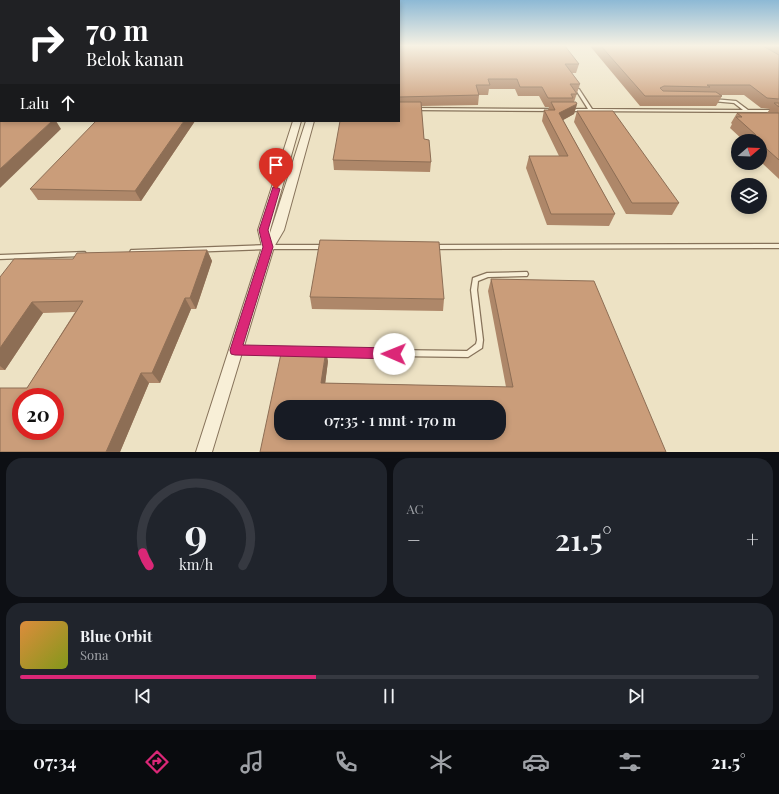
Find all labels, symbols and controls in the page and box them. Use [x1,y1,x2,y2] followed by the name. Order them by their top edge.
[86,11,149,48] text: 70 m
[20,16,72,68] icon: right
[86,47,184,71] text: Belok kanan
[57,92,79,114] icon: ahead
[20,93,49,113] text: Lalu
[731,134,767,170] north arrow
[731,134,767,214] map controls
[259,148,293,189] pin
[265,154,287,176] icon: arrive
[731,178,767,214] button: layers
[373,333,415,375] position arrow
[12,388,64,440] speed limit sign: 20
[324,410,456,430] text: 07:35 · 1 mnt · 170 m
[407,500,424,517] text: AC
[185,503,208,558] text: 9
[555,519,612,559] text: 21.5°
[407,524,421,554] text: −
[746,524,759,554] text: +
[179,554,214,573] text: km/h
[80,626,152,646] text: Blue Orbit
[80,646,108,663] text: Sona
[132,685,154,707] icon: previous
[378,685,400,707] icon: pause
[625,685,647,707] icon: next
[143,748,171,776] icon: directions
[238,748,266,776] icon: music
[332,748,360,776] icon: phone
[427,748,455,776] icon: climate
[522,748,550,776] icon: car
[616,748,644,776] icon: filters
[33,750,77,774] text: 07:34
[711,750,746,774] text: 21.5°

